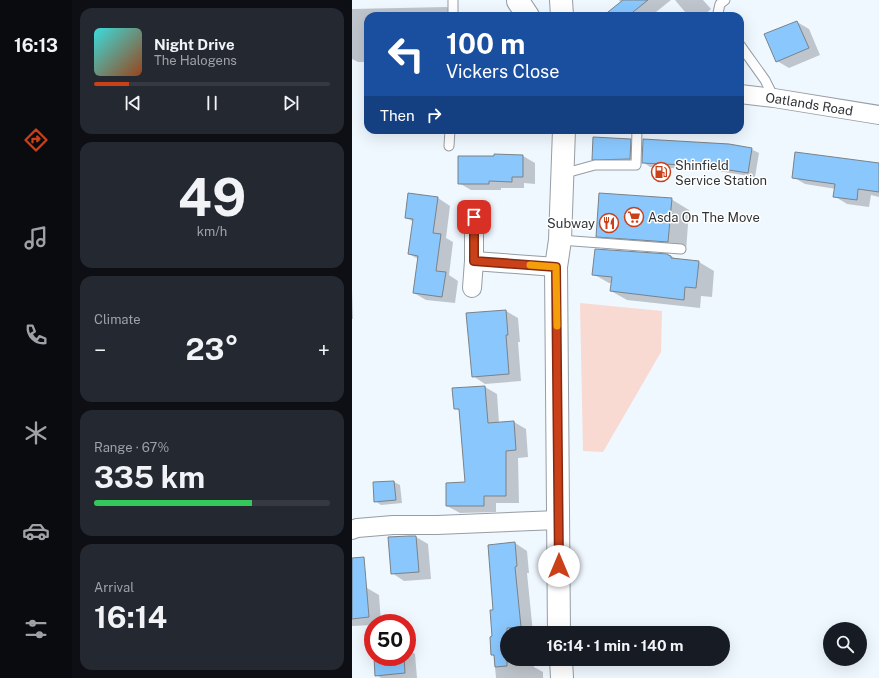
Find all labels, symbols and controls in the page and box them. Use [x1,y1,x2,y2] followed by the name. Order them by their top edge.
[446,27,525,60] text: 100 m
[380,28,432,80] icon: left
[14,35,58,56] text: 16:13
[154,36,235,53] text: Night Drive
[154,53,237,68] text: The Halogens
[446,61,559,82] text: Vickers Close
[765,90,854,119] street label: Oatlands Road
[122,92,144,114] icon: previous
[201,92,223,114] icon: pause
[280,92,302,114] icon: next
[423,104,445,126] icon: right
[380,107,415,124] text: Then
[22,126,50,154] icon: directions
[675,158,767,188] place label: Shinfield Service Station
[650,161,672,183] fuel station icon: Shinfield Service Station
[178,167,246,228] text: 49
[457,200,491,234] pin
[463,206,485,228] icon: arrive
[623,206,645,228] supermarket icon: Asda On The Move
[648,210,760,225] place label: Asda On The Move
[598,212,620,234] restaurant icon: Subway
[547,216,595,231] place label: Subway
[22,224,50,252] icon: music
[197,224,227,239] text: km/h
[94,312,141,327] text: Climate
[22,321,50,349] icon: phone
[185,331,239,367] text: 23°
[94,337,106,363] text: −
[318,337,330,363] text: +
[22,419,50,447] icon: climate
[94,440,169,455] text: Range · 67%
[94,459,205,495] text: 335 km
[22,517,50,545] icon: car
[538,545,580,587] position arrow
[94,580,134,595] text: Arrival
[94,599,167,635] text: 16:14
[364,614,416,666] speed limit sign: 50
[22,615,50,643] icon: filters
[823,622,867,666] map controls
[823,622,867,666] button: search
[547,637,683,654] text: 16:14 · 1 min · 140 m

